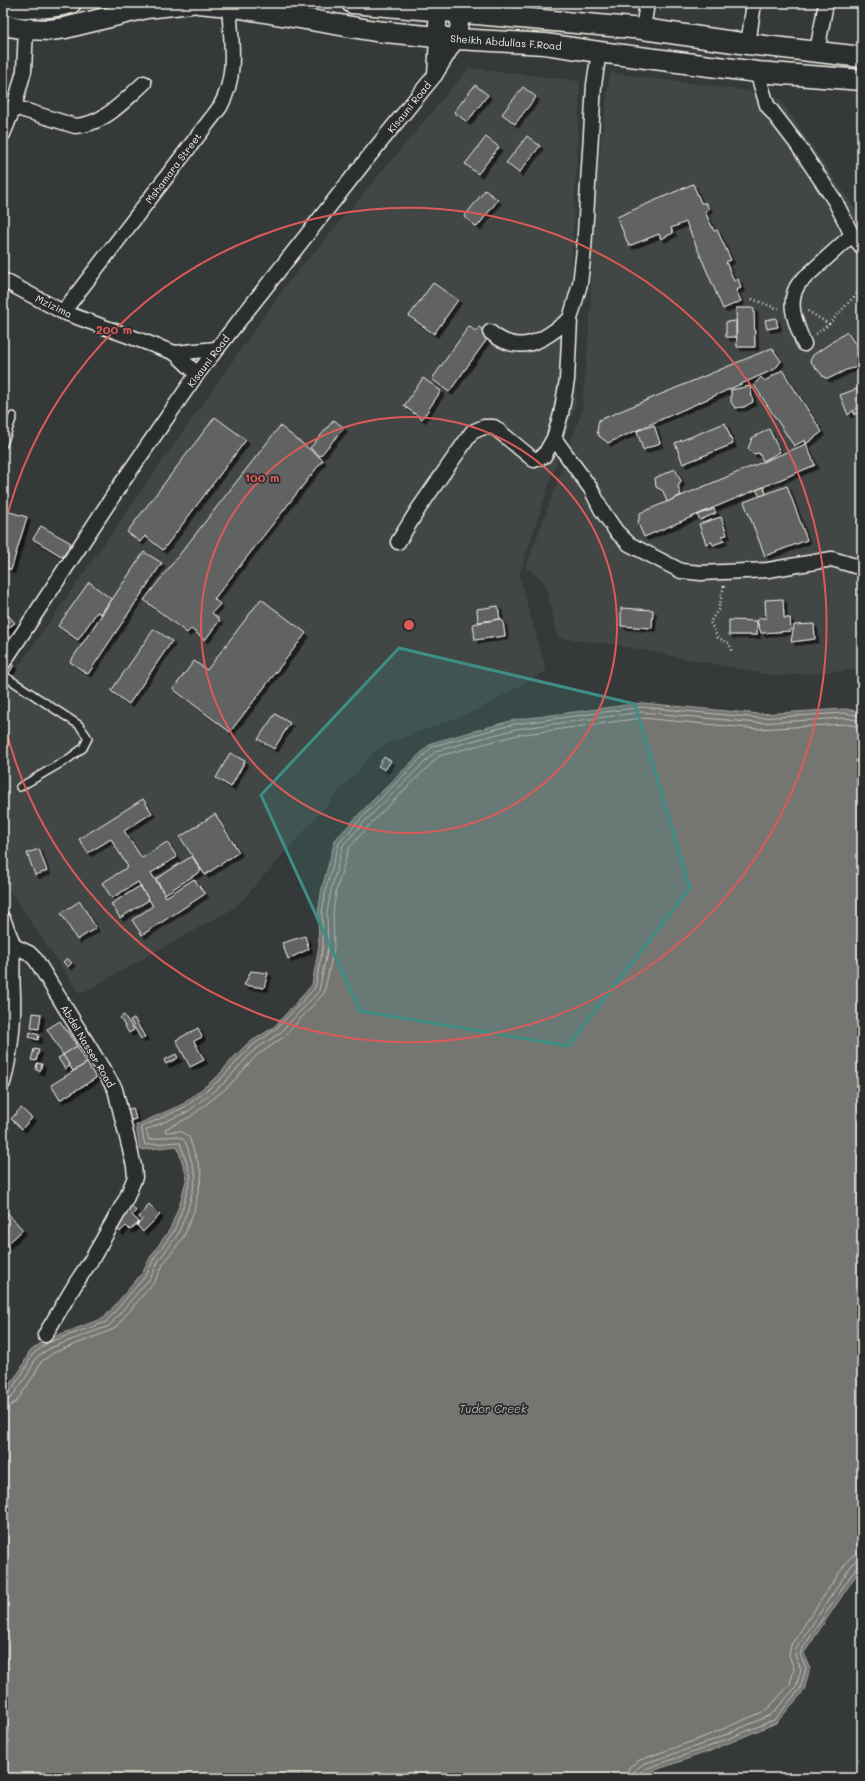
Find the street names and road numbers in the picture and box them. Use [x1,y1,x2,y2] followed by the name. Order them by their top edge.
[450,31,562,53] street label: Sheikh Abdullas F.Road
[384,78,434,136] street label: Kisauni Road
[142,130,204,206] street label: Mshamara Street
[33,291,75,321] street label: Mzizima
[184,332,232,390] street label: Kisauni Road
[58,1002,118,1090] street label: Abdel Nasser Road

